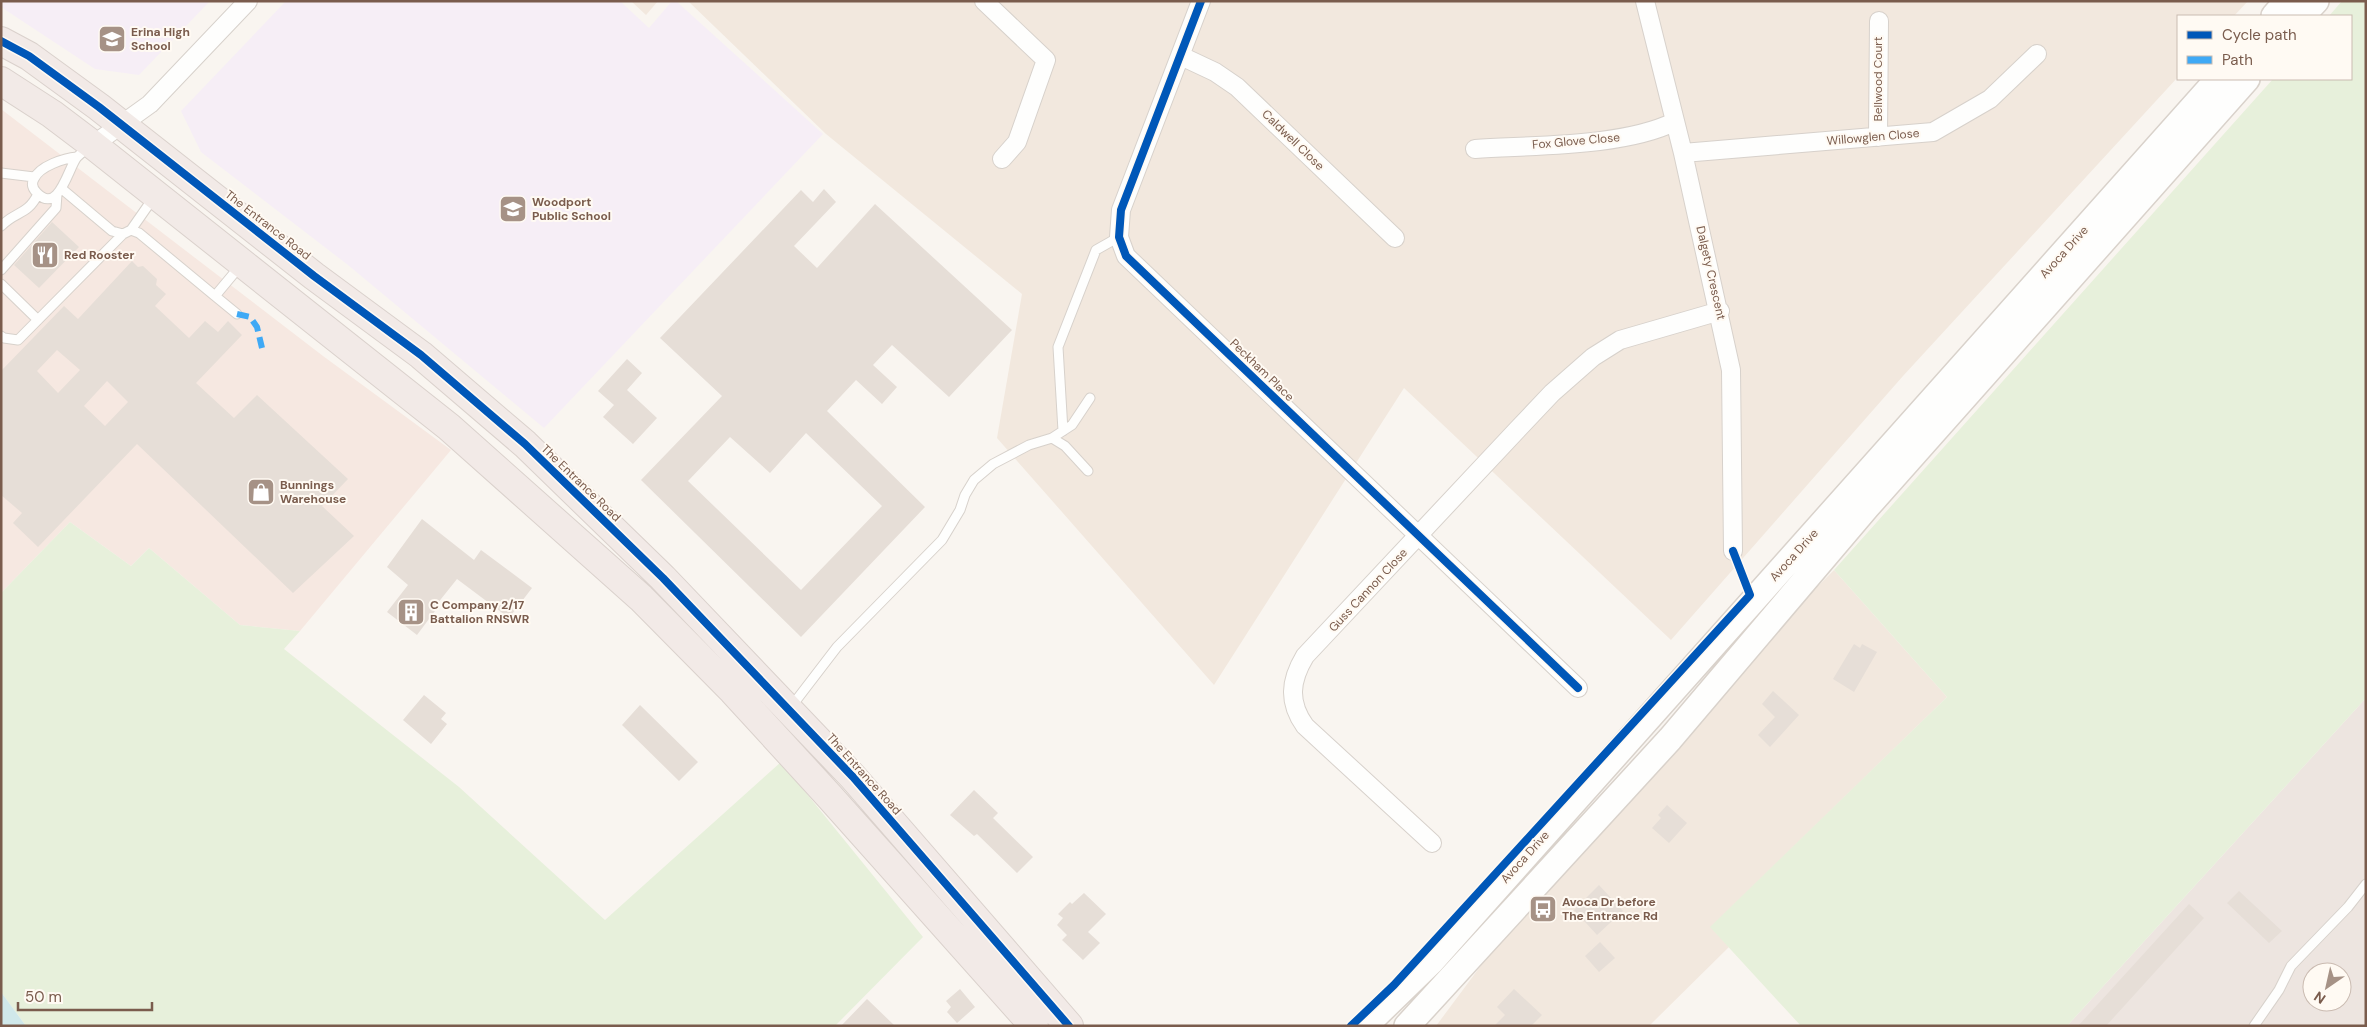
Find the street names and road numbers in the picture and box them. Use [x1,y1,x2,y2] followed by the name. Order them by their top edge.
[1870,36,1886,122] street label: Bellwood Court
[1258,106,1328,174] street label: Caldwell Close
[1826,125,1920,149] street label: Willowglen Close
[1531,129,1621,153] street label: Fox Glove Close
[222,186,314,264] street label: The Entrance Road
[2036,222,2092,282] street label: Avoca Drive
[1692,224,1730,322] street label: Dalgety Crescent
[1226,335,1298,405] street label: Peckham Place
[538,441,624,525] street label: The Entrance Road
[1766,525,1822,585] street label: Avoca Drive
[1325,545,1411,635] street label: Guss Cannon Close
[823,730,905,818] street label: The Entrance Road
[1497,827,1553,887] street label: Avoca Drive

